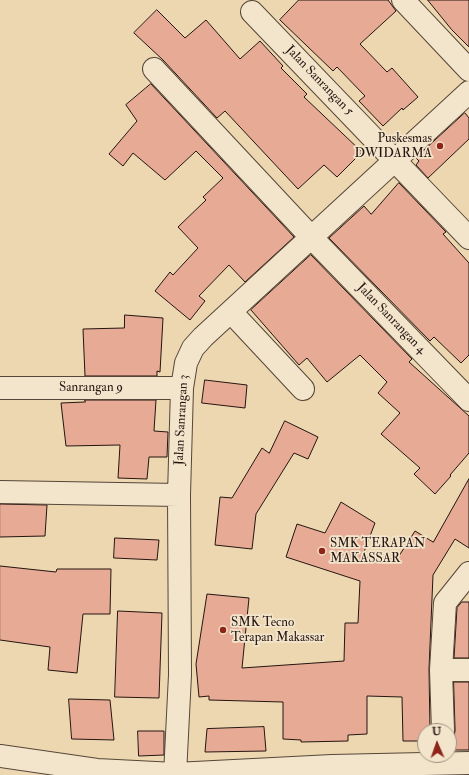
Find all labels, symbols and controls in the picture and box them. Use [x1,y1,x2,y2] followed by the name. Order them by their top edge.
[282,43,356,119] street label: Jalan Sanrangan 5
[354,131,432,162] place label: Puskesmas DWIDARMA
[435,141,445,151] marker: Puskesmas DWIDARMA
[353,280,429,358] street label: Jalan Sanrangan 4
[172,374,192,466] street label: Jalan Sanrangan 3
[59,380,123,396] street label: Sanrangan 9
[330,536,425,567] place label: SMK TERAPAN MAKASSAR
[317,546,327,556] marker: SMK TERAPAN MAKASSAR
[231,615,324,646] place label: SMK Tecno Terapan Makassar
[218,625,228,635] marker: SMK Tecno Terapan Makassar
[417,723,457,763] north arrow
[432,725,441,738] text: U

